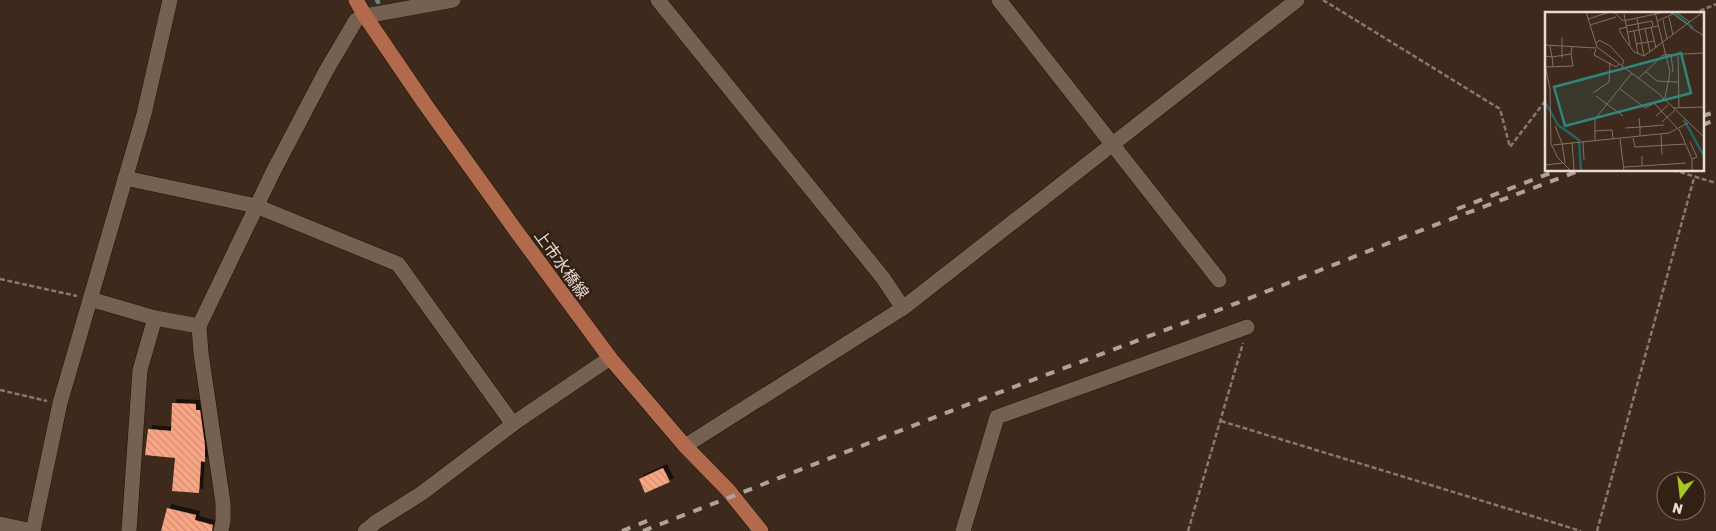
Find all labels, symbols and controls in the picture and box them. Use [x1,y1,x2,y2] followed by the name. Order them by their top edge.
[1545,12,1704,171] inset map
[530,226,593,302] street label: 上市水橋線
[1656,471,1706,521] north arrow
[1671,499,1685,518] text: N

